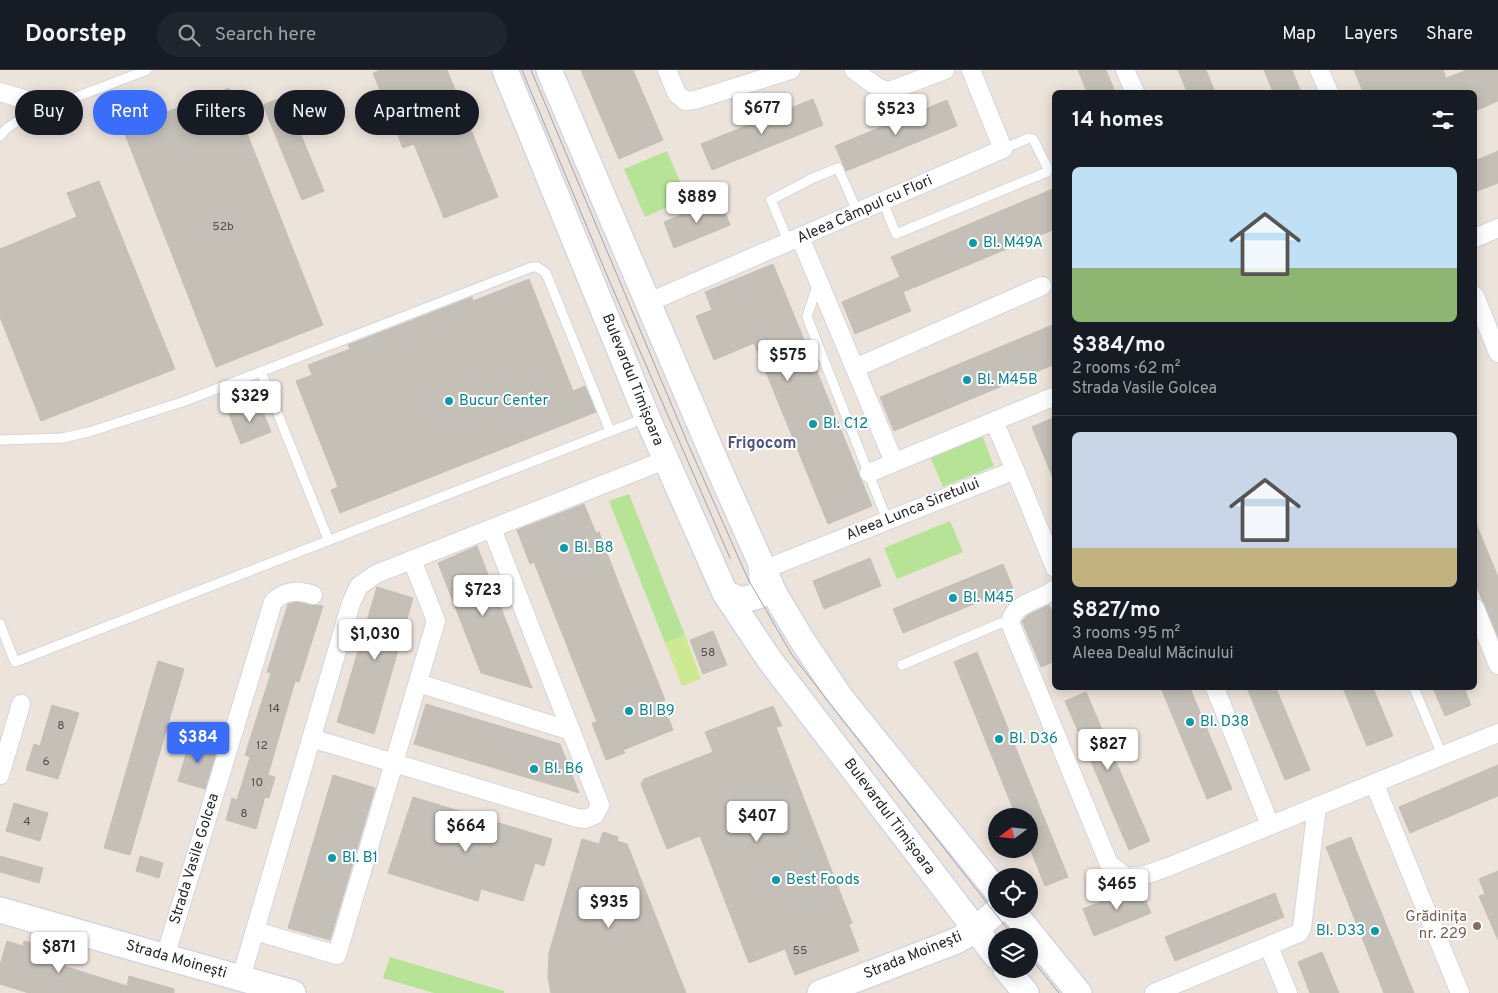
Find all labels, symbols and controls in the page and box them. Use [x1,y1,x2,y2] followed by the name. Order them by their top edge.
[157,12,507,57] search box
[25,20,127,50] text: Doorstep
[175,21,203,49] icon: search
[215,23,316,47] text: Search here
[1282,23,1316,46] text: Map
[1344,23,1398,46] text: Layers
[1426,23,1473,46] text: Share
[15,90,83,135] chip: Buy
[93,90,167,135] chip: Rent
[177,90,264,135] chip: Filters
[274,90,345,135] chip: New
[355,90,479,135] chip: Apartment
[732,92,792,135] pin: $677
[866,93,926,136] pin: $523
[744,99,780,119] text: $677
[877,100,915,120] text: $523
[1429,106,1457,134] icon: filters
[1072,107,1164,134] text: 14 homes
[794,172,936,248] street label: Aleea Câmpul cu Flori
[667,182,727,224] pin: $889
[677,188,717,208] text: $889
[1220,199,1310,289] icon: home
[212,219,234,235] house number: 52b
[983,234,1043,253] place label: Bl. M49A
[967,237,979,249] marker: Bl. M49A
[597,311,667,449] street label: Bulevardul Timișoara
[1072,332,1165,359] text: $384/mo
[758,340,818,382] pin: $575
[769,346,807,366] text: $575
[1072,359,1180,379] text: 2 rooms · 62 m²
[977,371,1038,390] place label: Bl. M45B
[961,374,973,386] marker: Bl. M45B
[1072,379,1217,399] text: Strada Vasile Golcea
[220,380,280,423] pin: $329
[231,387,269,407] text: $329
[459,392,548,411] place label: Bucur Center
[443,395,455,407] marker: Bucur Center
[823,415,868,434] place label: Bl. C12
[807,418,819,430] marker: Bl. C12
[728,434,796,454] district label: Frigocom
[1220,465,1310,555] icon: home
[843,475,983,545] street label: Aleea Lunca Siretului
[574,539,614,558] place label: Bl. B8
[558,542,570,554] marker: Bl. B8
[453,574,513,617] pin: $723
[464,581,502,601] text: $723
[963,589,1014,608] place label: Bl. M45
[947,592,959,604] marker: Bl. M45
[1072,597,1160,624] text: $827/mo
[334,618,416,661] pin: $1,030
[1072,624,1180,644] text: 3 rooms · 95 m²
[350,625,400,645] text: $1,030
[1072,644,1234,664] text: Aleea Dealul Măcinului
[701,645,715,661] house number: 58
[268,701,280,717] house number: 14
[639,702,675,721] place label: Bl B9
[623,705,635,717] marker: Bl B9
[1200,713,1249,732] place label: Bl. D38
[1184,716,1196,728] marker: Bl. D38
[57,718,65,734] house number: 8
[168,722,228,764] pin: $384
[178,728,218,748] text: $384
[1078,728,1138,771] pin: $827
[1009,730,1058,749] place label: Bl. D36
[993,733,1005,745] marker: Bl. D36
[1089,735,1127,755] text: $827
[256,738,268,754] house number: 12
[42,754,50,770] house number: 6
[839,755,939,879] street label: Bulevardul Timișoara
[544,760,584,779] place label: Bl. B6
[528,763,540,775] marker: Bl. B6
[251,775,263,791] house number: 10
[166,791,224,927] street label: Strada Vasile Golcea
[727,800,787,843] pin: $407
[240,806,248,822] house number: 8
[738,807,776,827] text: $407
[988,808,1038,858] north arrow
[988,808,1038,978] map controls
[436,810,496,853] pin: $664
[23,814,31,830] house number: 4
[446,817,486,837] text: $664
[342,849,378,868] place label: Bl. B1
[326,852,338,864] marker: Bl. B1
[988,868,1038,918] button: locate
[1087,868,1147,911] pin: $465
[786,871,860,890] place label: Best Foods
[770,874,782,886] marker: Best Foods
[1097,875,1137,895] text: $465
[579,886,639,929] pin: $935
[590,893,628,913] text: $935
[1405,908,1467,944] place label: Grădinița nr. 229
[1471,920,1483,932] marker: Grădinița nr. 229
[1316,922,1365,941] place label: Bl. D33
[1369,925,1381,937] marker: Bl. D33
[861,928,965,984] street label: Strada Moinești
[988,928,1038,978] button: layers
[29,932,89,974] pin: $871
[123,936,229,984] street label: Strada Moinești
[42,938,76,958] text: $871
[793,943,807,959] house number: 55

